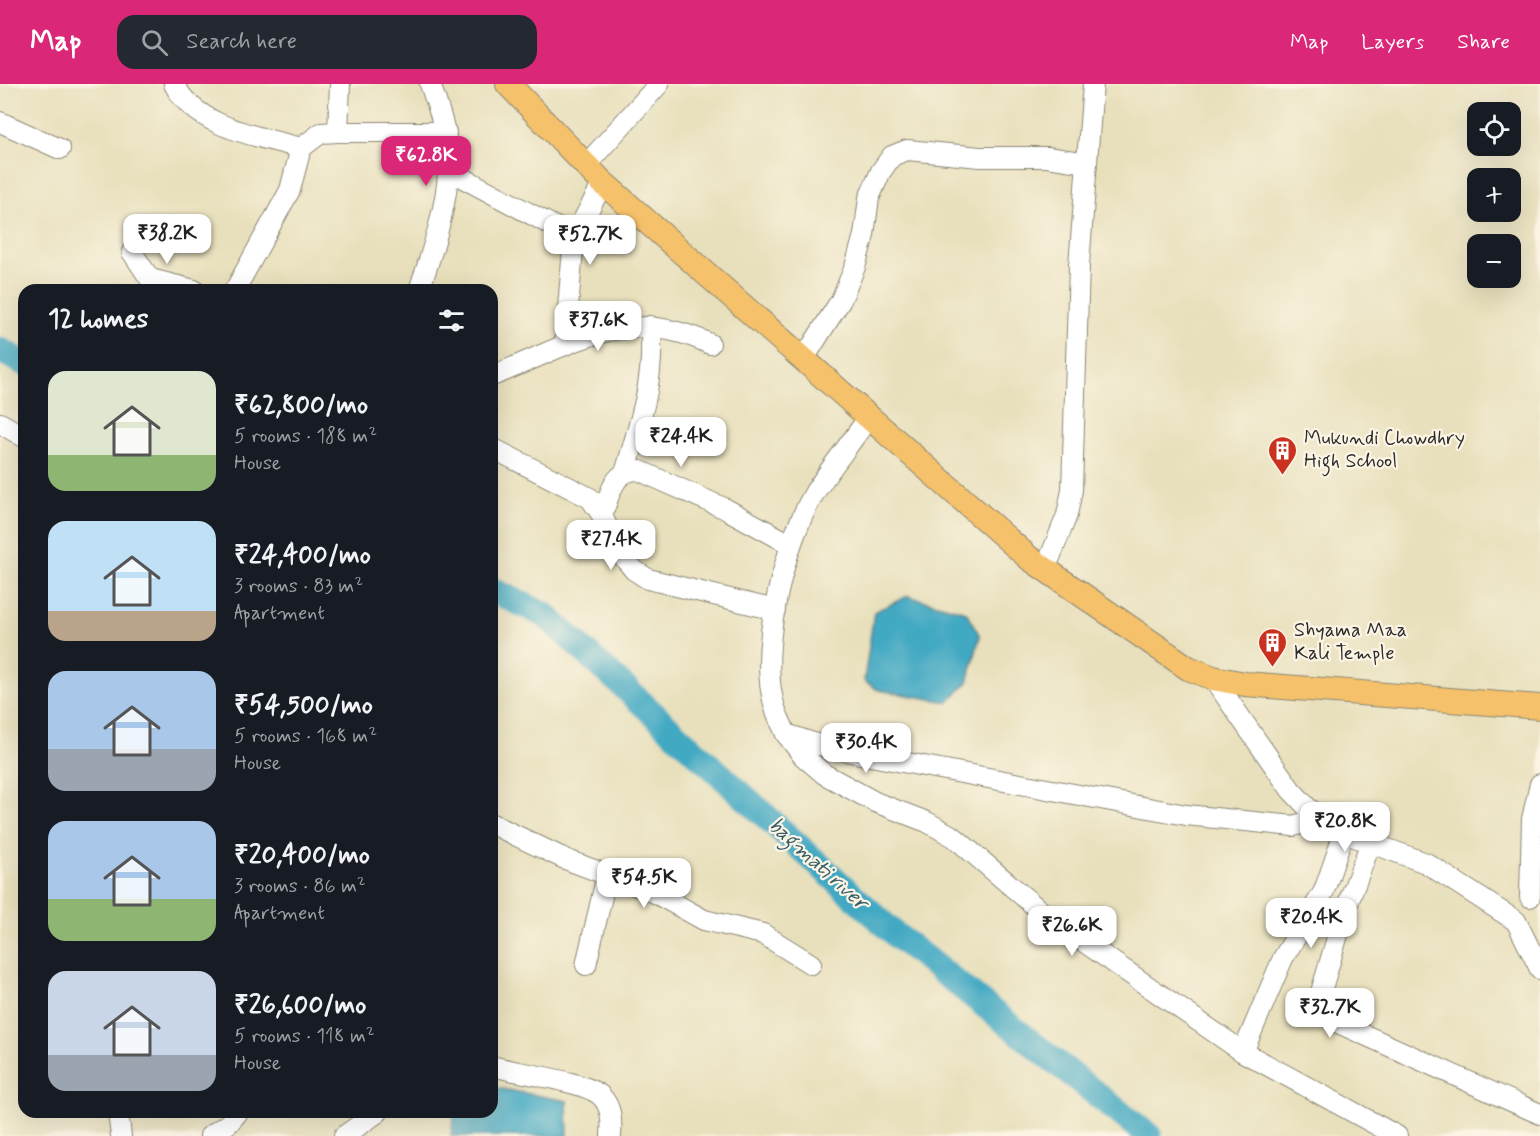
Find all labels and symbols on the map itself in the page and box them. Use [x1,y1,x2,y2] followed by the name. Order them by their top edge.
[377,136,475,187] pin: ₹62.8K
[118,214,216,265] pin: ₹38.2K
[541,215,639,266] pin: ₹52.7K
[549,301,647,352] pin: ₹37.6K
[632,417,730,468] pin: ₹24.4K
[1304,425,1465,477] place label: Mukundi Chowdhry High School
[1267,434,1299,476] building icon: Mukundi Chowdhry High School
[562,520,660,571] pin: ₹27.4K
[1294,617,1407,667] place label: Shyama Maa Kali Temple
[1257,626,1289,668] building icon: Shyama Maa Kali Temple
[817,723,915,774] pin: ₹30.4K
[1296,802,1394,853] pin: ₹20.8K
[761,812,876,920] water label: bagmati river
[595,858,693,909] pin: ₹54.5K
[1262,898,1360,949] pin: ₹20.4K
[1023,906,1121,957] pin: ₹26.6K
[1281,988,1379,1039] pin: ₹32.7K

